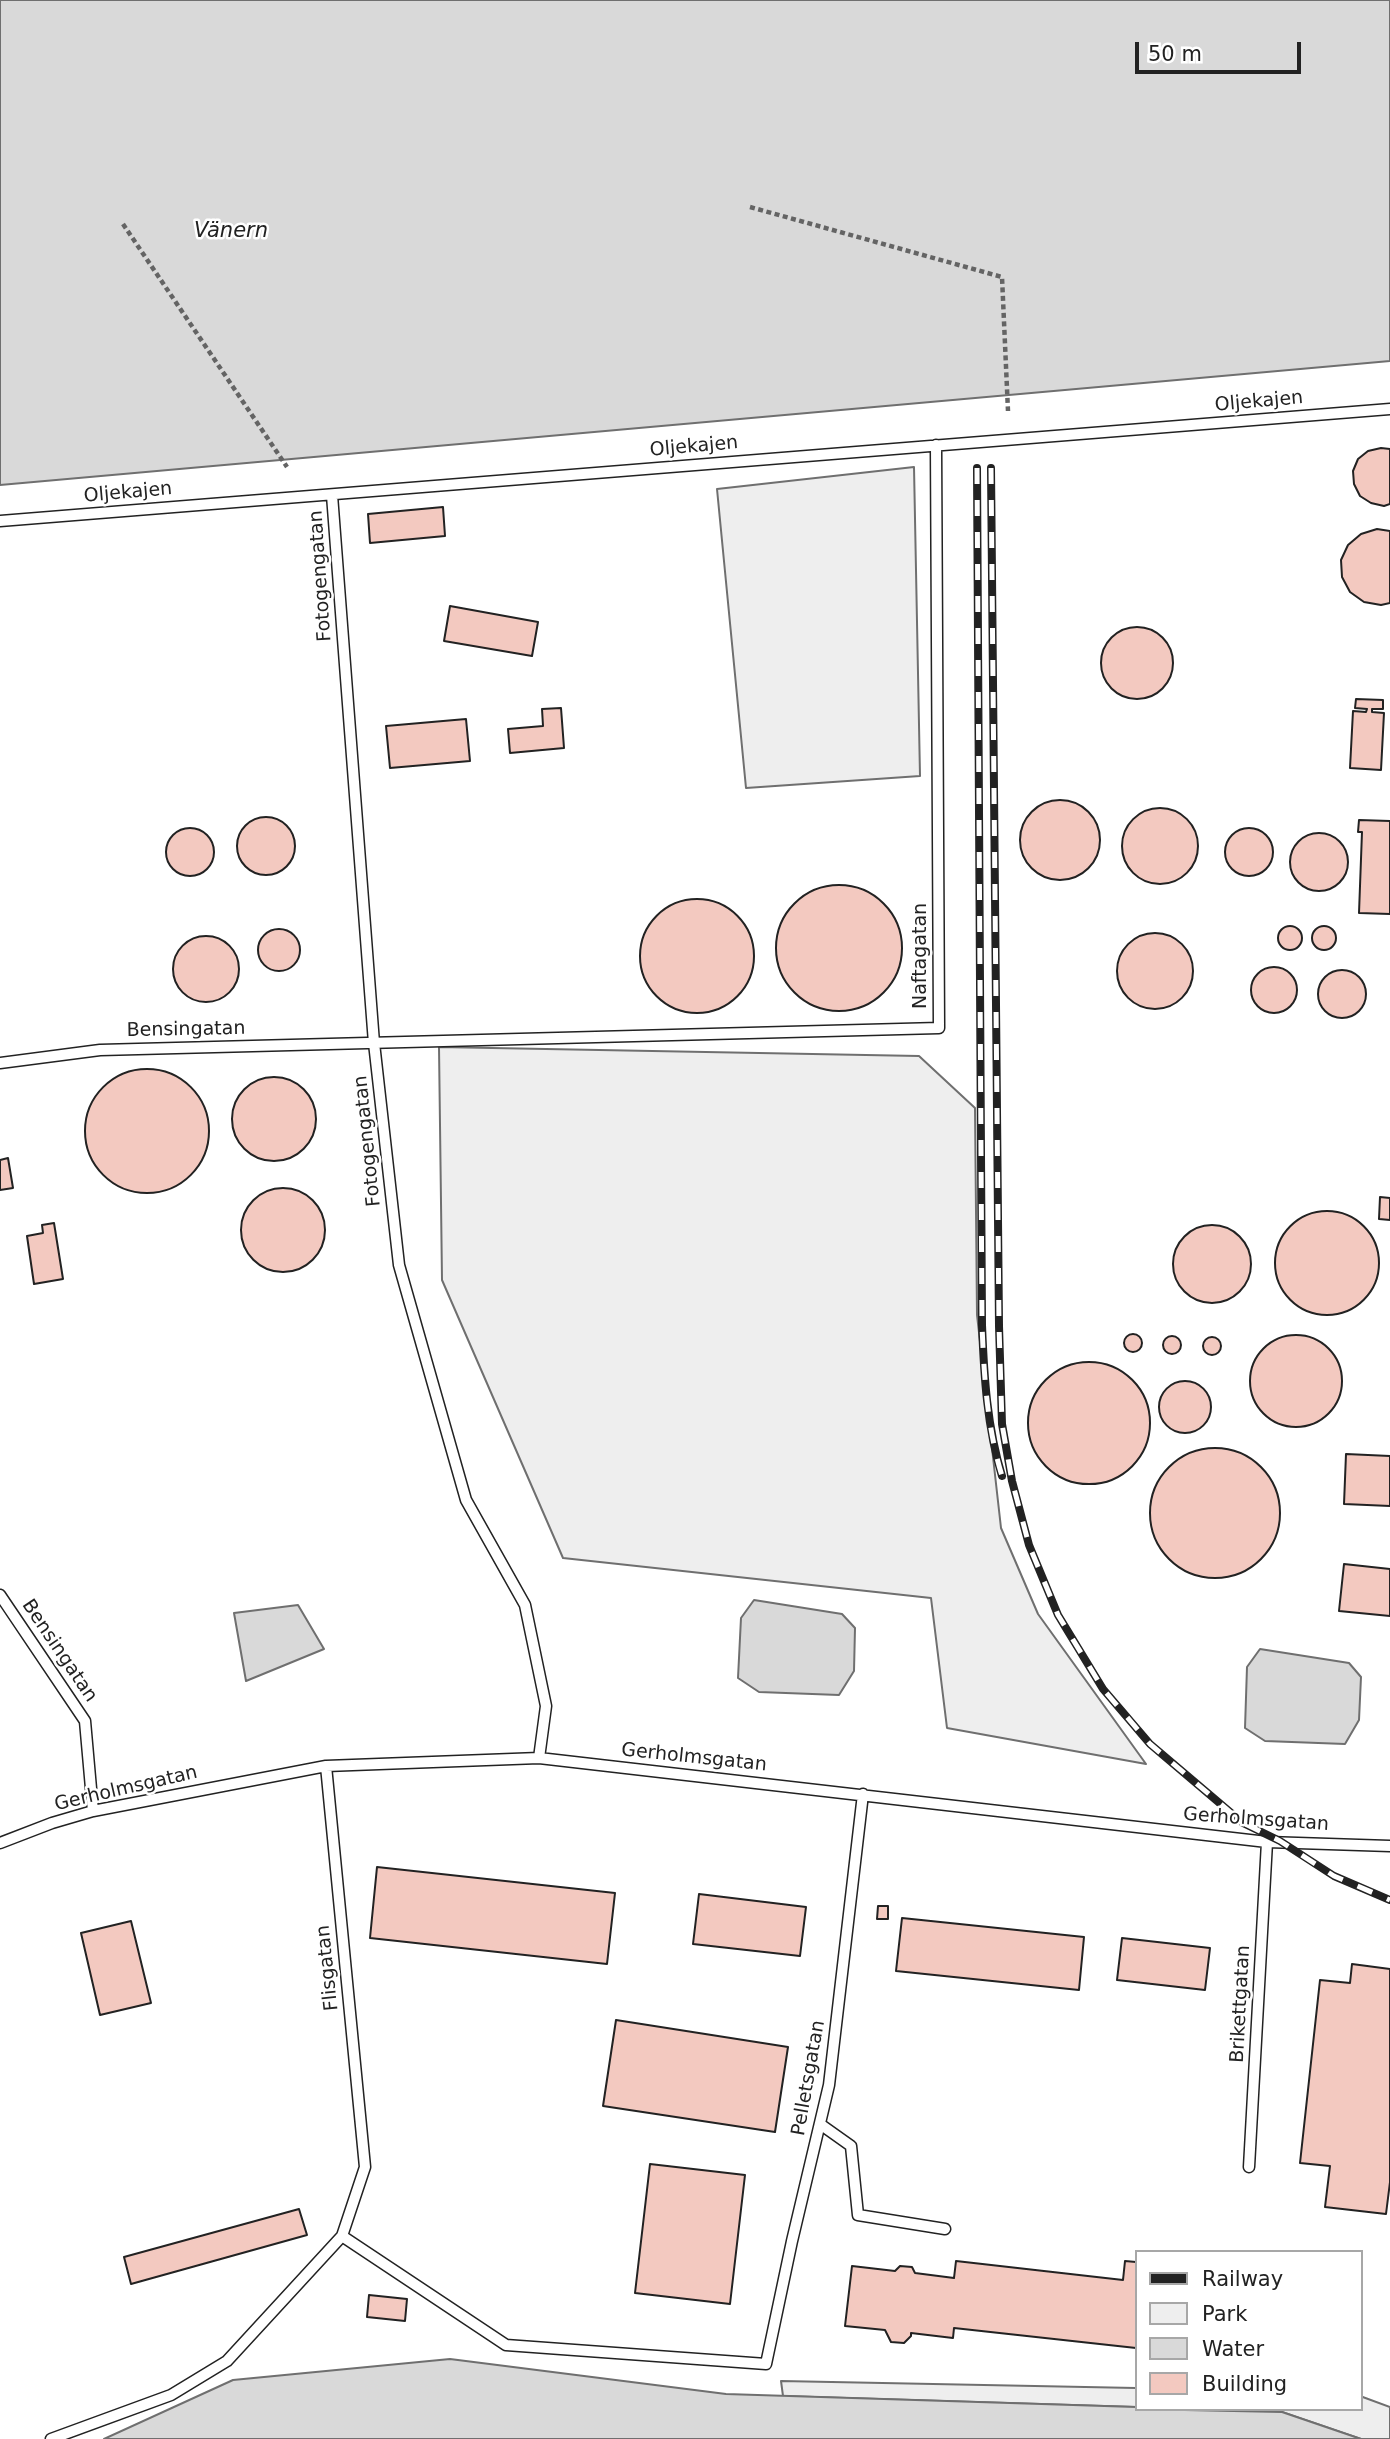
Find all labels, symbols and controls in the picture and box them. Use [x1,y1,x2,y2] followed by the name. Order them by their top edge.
[1138,28,1304,72] scale bar
[1148,42,1202,66] text: 50 m
[194,219,268,245] water label: Vänern
[1214,387,1304,417] street label: Oljekajen
[649,432,739,462] street label: Oljekajen
[83,478,173,508] street label: Oljekajen
[305,510,337,642] street label: Fotogengatan
[910,903,932,1009] street label: Naftagatan
[126,1018,246,1042] street label: Bensingatan
[350,1074,386,1208] street label: Fotogengatan
[16,1595,102,1707] street label: Bensingatan
[620,1739,768,1777] street label: Gerholmsgatan
[52,1761,200,1817] street label: Gerholmsgatan
[1182,1804,1330,1836] street label: Gerholmsgatan
[312,1924,344,2012] street label: Flisgatan
[1227,1945,1255,2063] street label: Brikettgatan
[788,2018,830,2138] street label: Pelletsgatan
[1134,2250,1362,2411] legend
[1202,2267,1283,2291] text: Railway
[1202,2302,1247,2326] text: Park
[1202,2337,1264,2361] text: Water
[1202,2372,1287,2396] text: Building

